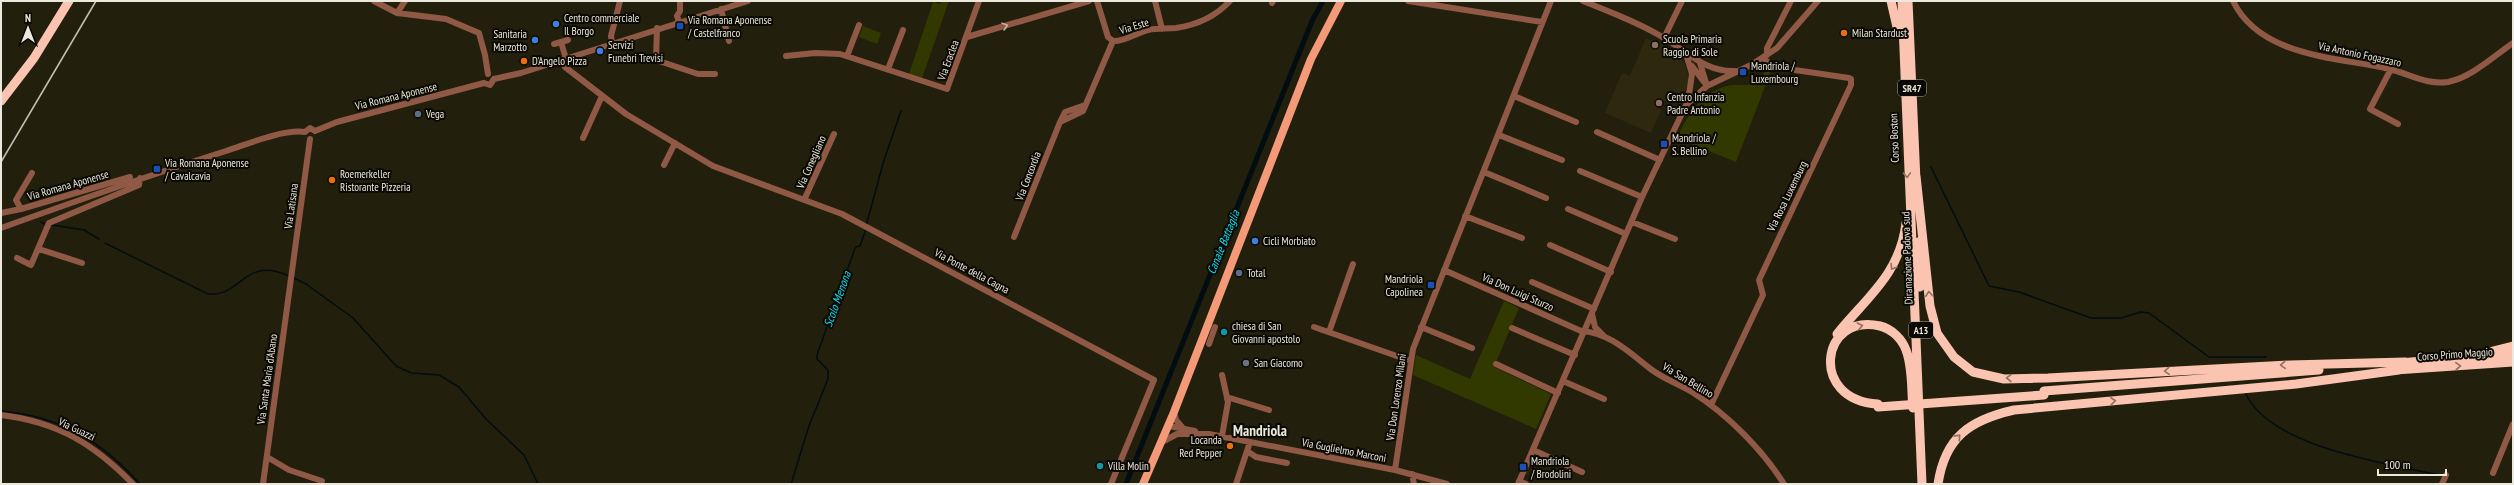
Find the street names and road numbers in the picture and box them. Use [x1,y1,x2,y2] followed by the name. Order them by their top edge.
[1117,15,1151,37] street label: Via Este
[934,38,962,83] street label: Via Eraclea
[2316,38,2403,70] street label: Via Antonio Fogazzaro
[353,79,439,113] street label: Via Romana Aponense
[1898,80,1926,96] road number: SR47
[1886,113,1902,163] street label: Corso Boston
[793,133,829,192] street label: Via Conegliano
[1012,149,1044,204] street label: Via Concordia
[1763,158,1810,234] street label: Via Rosa Luxemburg
[25,167,111,204] street label: Via Romana Aponense
[281,182,301,231] street label: Via Latisana
[1898,211,1916,305] street label: Diramazione Padova sud
[931,245,1012,297] street label: Via Ponte della Cagna
[1479,270,1556,314] street label: Via Don Luigi Sturzo
[1909,322,1933,338] road number: A13
[254,333,280,426] street label: Via Santa Maria d'Abano
[2417,344,2493,364] street label: Corso Primo Maggio
[1383,353,1409,442] street label: Via Don Lorenzo Milani
[1659,359,1716,401] street label: Via San Bellino
[55,414,98,444] street label: Via Guazzi
[1300,435,1387,465] street label: Via Guglielmo Marconi

